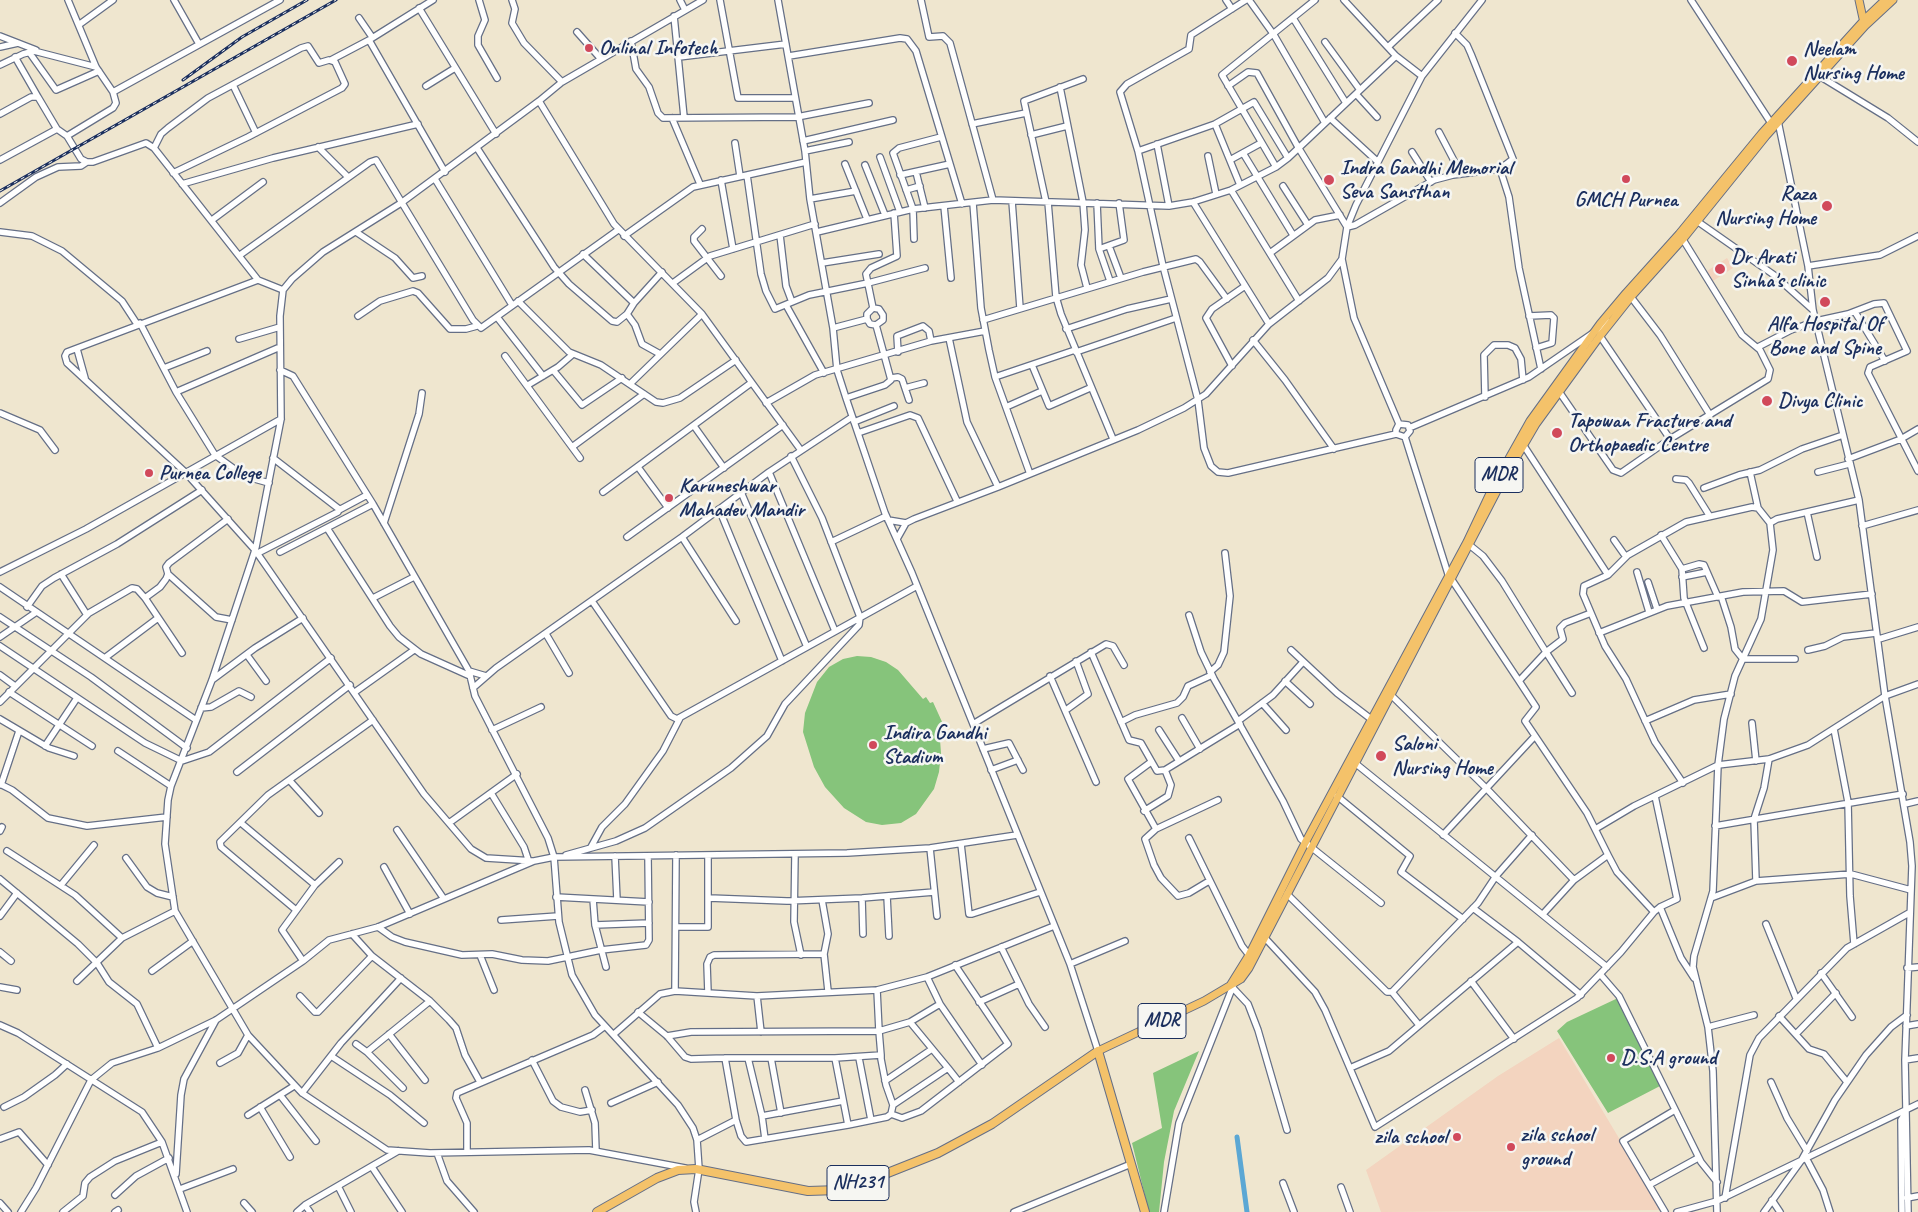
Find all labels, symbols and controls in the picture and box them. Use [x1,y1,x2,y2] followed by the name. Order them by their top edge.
[599,35,717,61] place label: Onlinal Infotech
[1803,36,1904,86] place label: Neelam Nursing Home
[583,42,595,54] marker: Onlinal Infotech
[1785,54,1799,68] marker: Neelam Nursing Home
[1340,155,1512,205] place label: Indra Gandhi Memorial Seva Sansthan
[1322,173,1336,187] marker: Indra Gandhi Memorial Seva Sansthan
[1620,173,1632,185] marker: GMCH Purnea
[1715,181,1816,231] place label: Raza Nursing Home
[1575,187,1677,213] place label: GMCH Purnea
[1820,199,1834,213] marker: Raza Nursing Home
[1731,244,1826,294] place label: Dr Arati Sinha's clinic
[1713,262,1727,276] marker: Dr Arati Sinha's clinic
[1818,295,1832,309] marker: Alfa Hospital Of Bone and Spine
[1767,311,1883,361] place label: Alfa Hospital Of Bone and Spine
[1778,388,1863,414] place label: Divya Clinic
[1760,394,1774,408] marker: Divya Clinic
[1568,408,1731,458] place label: Tapowan Fracture and Orthopaedic Centre
[1550,426,1564,440] marker: Tapowan Fracture and Orthopaedic Centre
[1475,458,1523,492] road number: MDR
[159,460,261,486] place label: Purnea College
[143,467,155,479] marker: Purnea College
[679,473,804,523] place label: Karuneshwar Mahadev Mandir
[663,492,675,504] marker: Karuneshwar Mahadev Mandir
[883,720,986,770] place label: Indira Gandhi Stadium
[1392,731,1493,781] place label: Saloni Nursing Home
[867,739,879,751] marker: Indira Gandhi Stadium
[1374,749,1388,763] marker: Saloni Nursing Home
[1138,1004,1186,1038] road number: MDR
[1621,1045,1717,1071] place label: D.S.A ground
[1605,1052,1617,1064] marker: D.S.A ground
[1521,1122,1593,1172] place label: zila school ground
[1375,1124,1447,1150] place label: zila school
[1451,1131,1463,1143] marker: zila school
[1505,1141,1517,1153] marker: zila school ground
[827,1166,889,1200] road number: NH231

